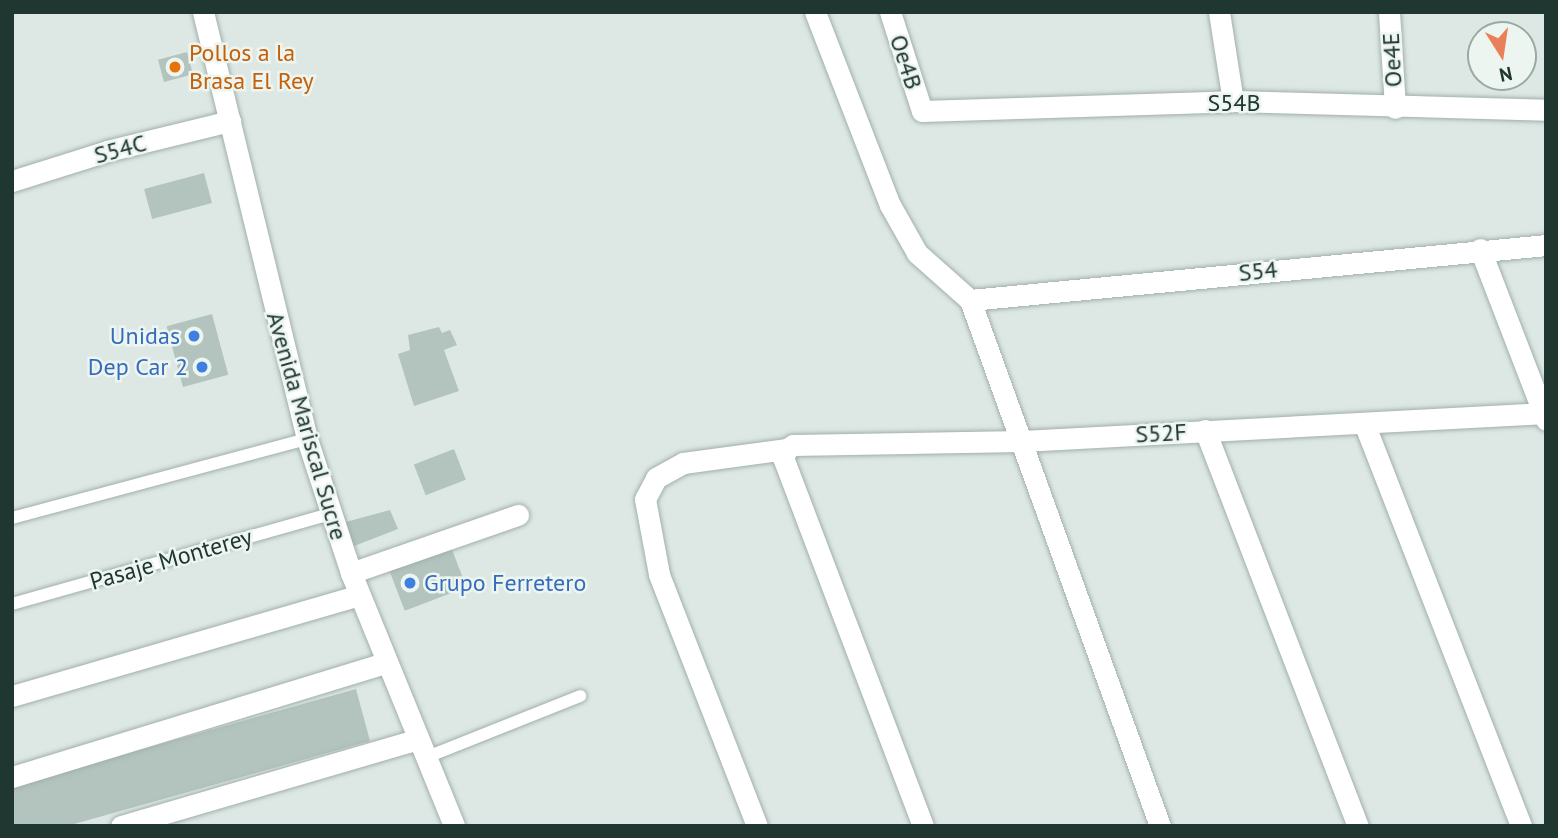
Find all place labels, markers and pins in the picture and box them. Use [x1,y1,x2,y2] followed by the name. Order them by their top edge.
[189,39,314,95] place label: Pollos a la Brasa El Rey
[167,59,183,75] marker: Pollos a la Brasa El Rey
[110,322,180,350] place label: Unidas
[186,328,202,344] marker: Unidas
[88,353,188,381] place label: Dep Car 2
[194,359,210,375] marker: Dep Car 2
[424,569,586,597] place label: Grupo Ferretero
[402,575,418,591] marker: Grupo Ferretero

